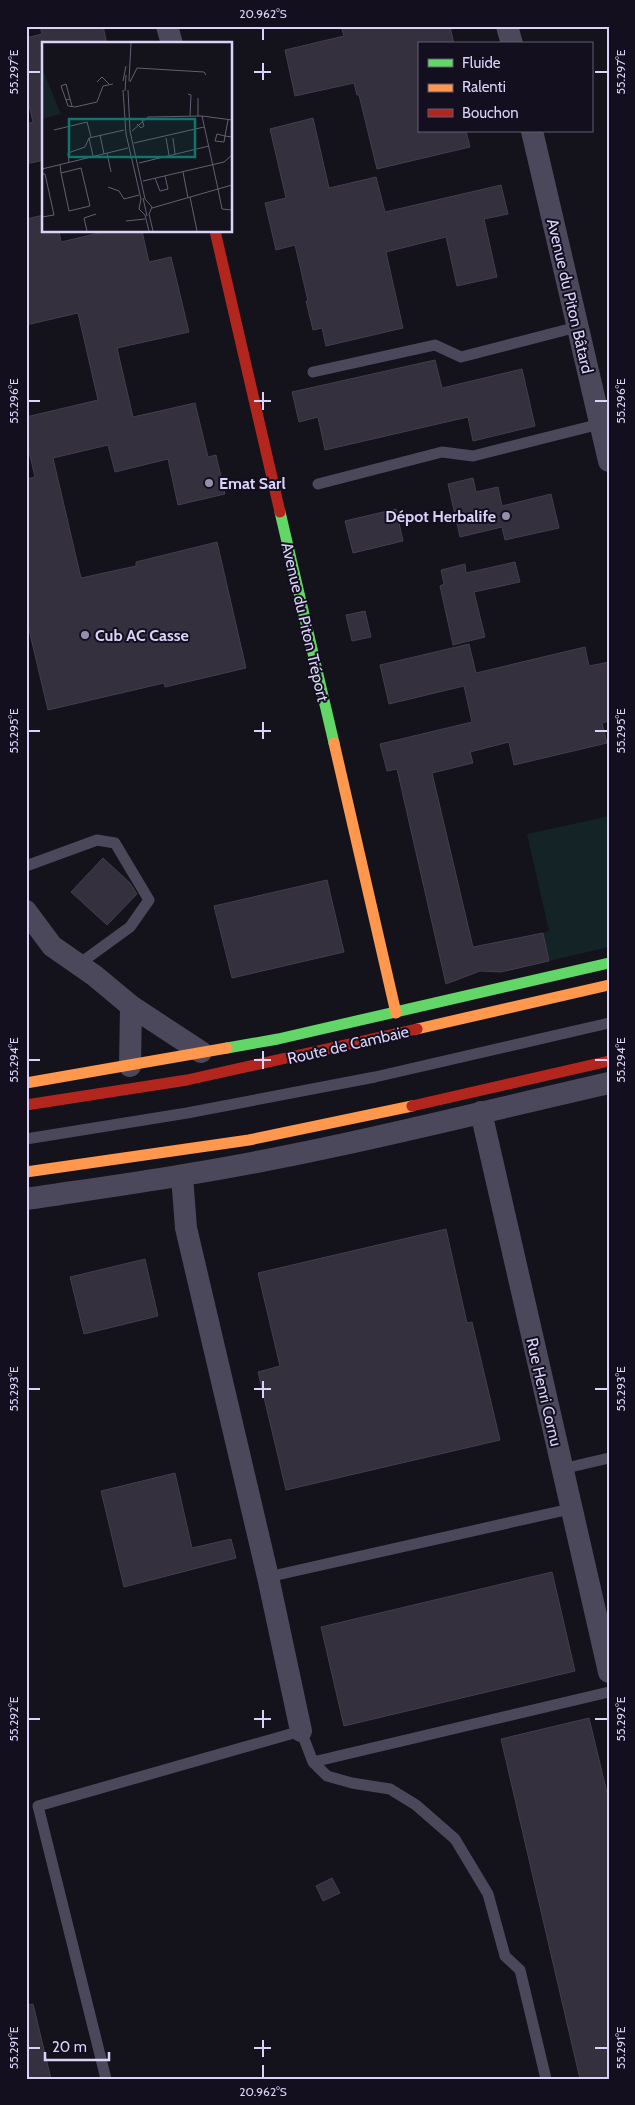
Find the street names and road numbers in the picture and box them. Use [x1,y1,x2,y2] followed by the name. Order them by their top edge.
[543,217,597,375] street label: Avenue du Piton Bâtard
[277,541,333,704] street label: Avenue du Piton Tréport
[285,1022,411,1068] street label: Route de Cambaie
[522,1336,566,1448] street label: Rue Henri Cornu

